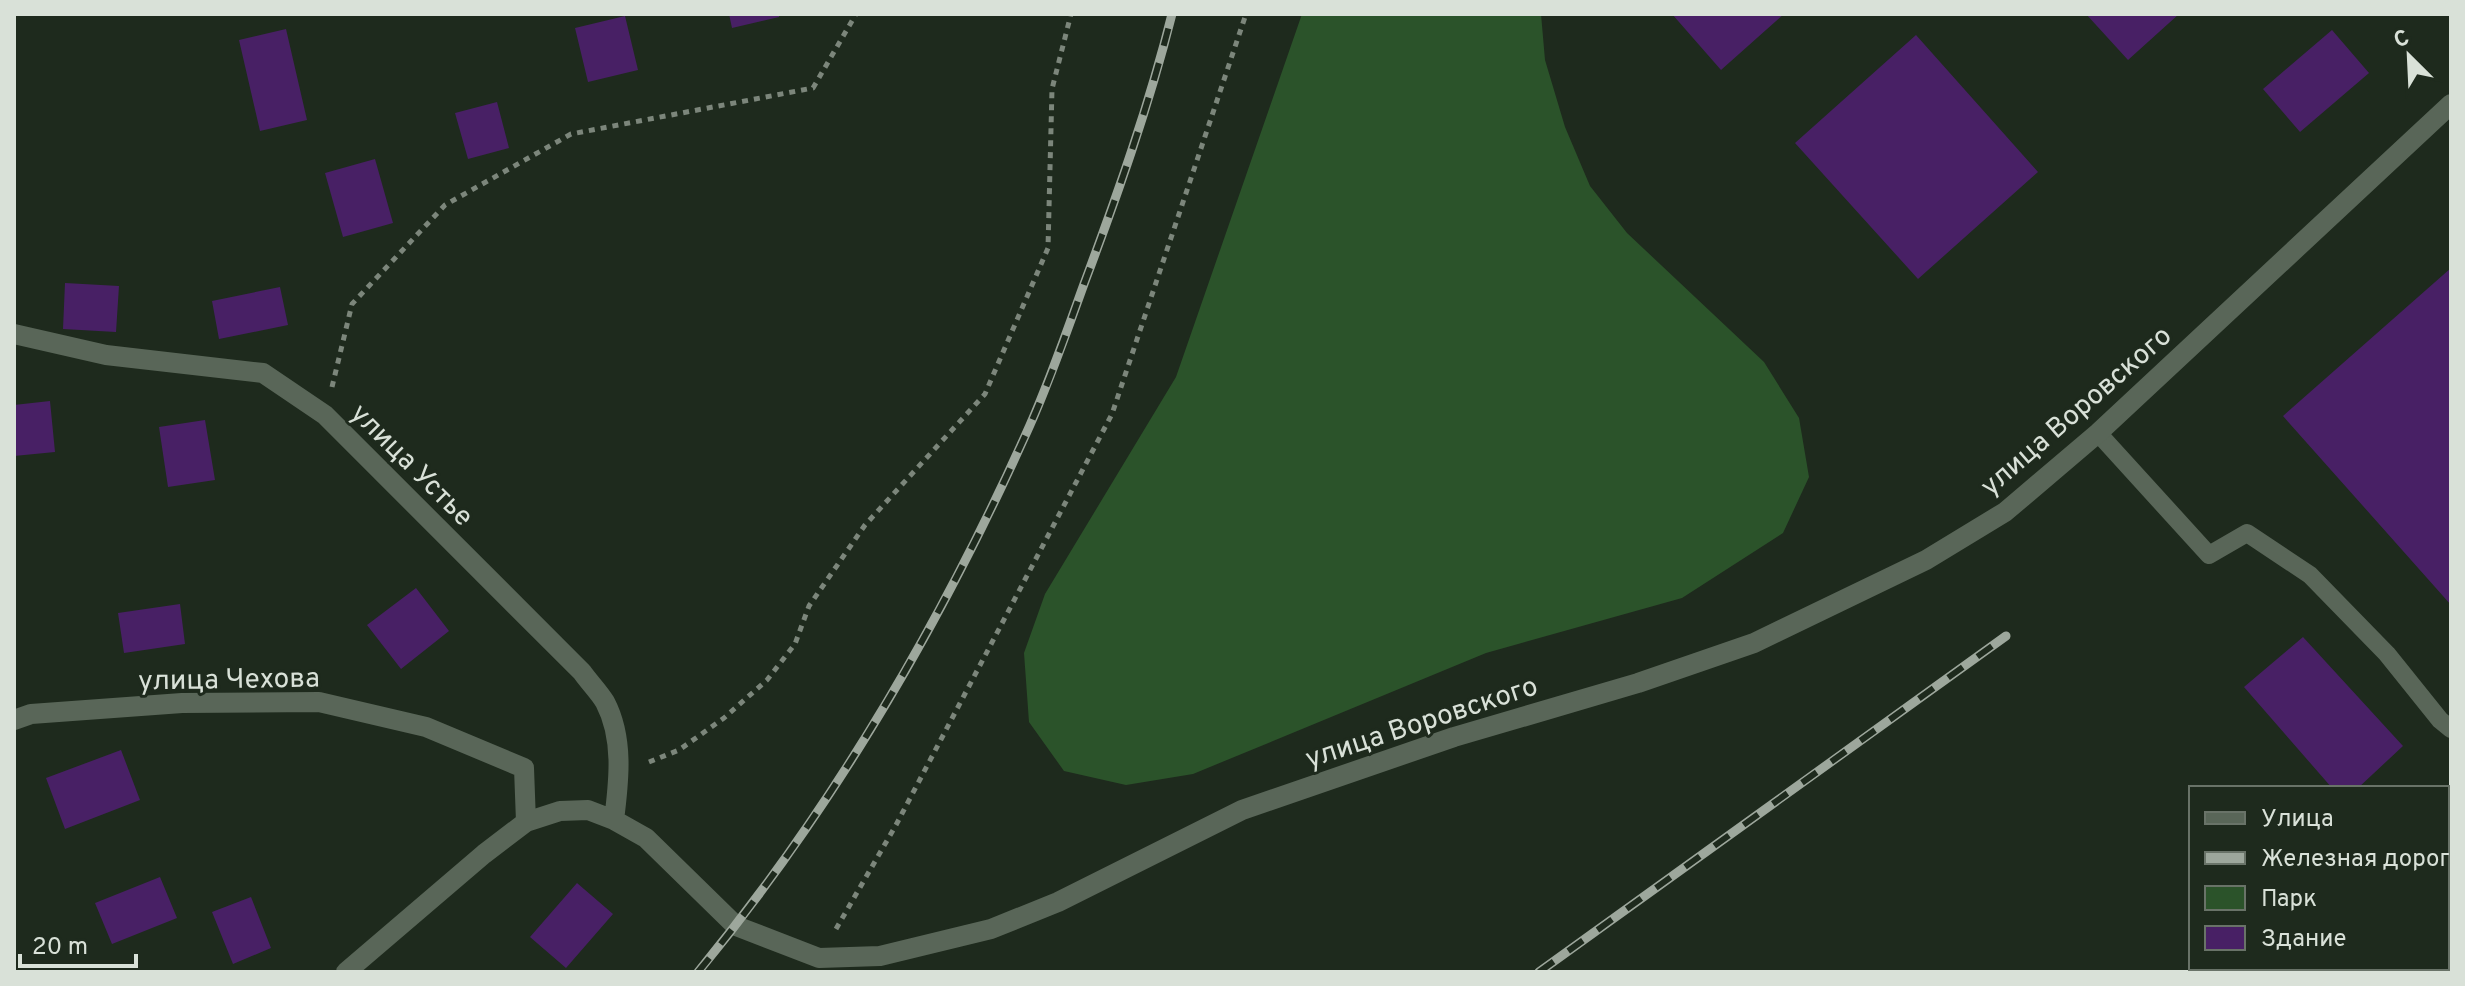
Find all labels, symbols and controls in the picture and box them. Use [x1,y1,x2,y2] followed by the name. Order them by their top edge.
[2369,16,2449,96] north arrow
[2390,25,2414,55] text: С
[1974,319,2180,505] street label: улица Воровского
[342,397,480,535] street label: улица Устье
[138,661,320,701] street label: улица Чехова
[1301,669,1543,778] street label: улица Воровского
[2189,786,2449,970] legend
[2261,805,2334,835] text: Улица
[2261,845,2462,875] text: Железная дорога
[2261,885,2317,915] text: Парк
[20,918,136,968] scale bar
[2261,925,2347,955] text: Здание
[32,933,88,963] text: 20 m

